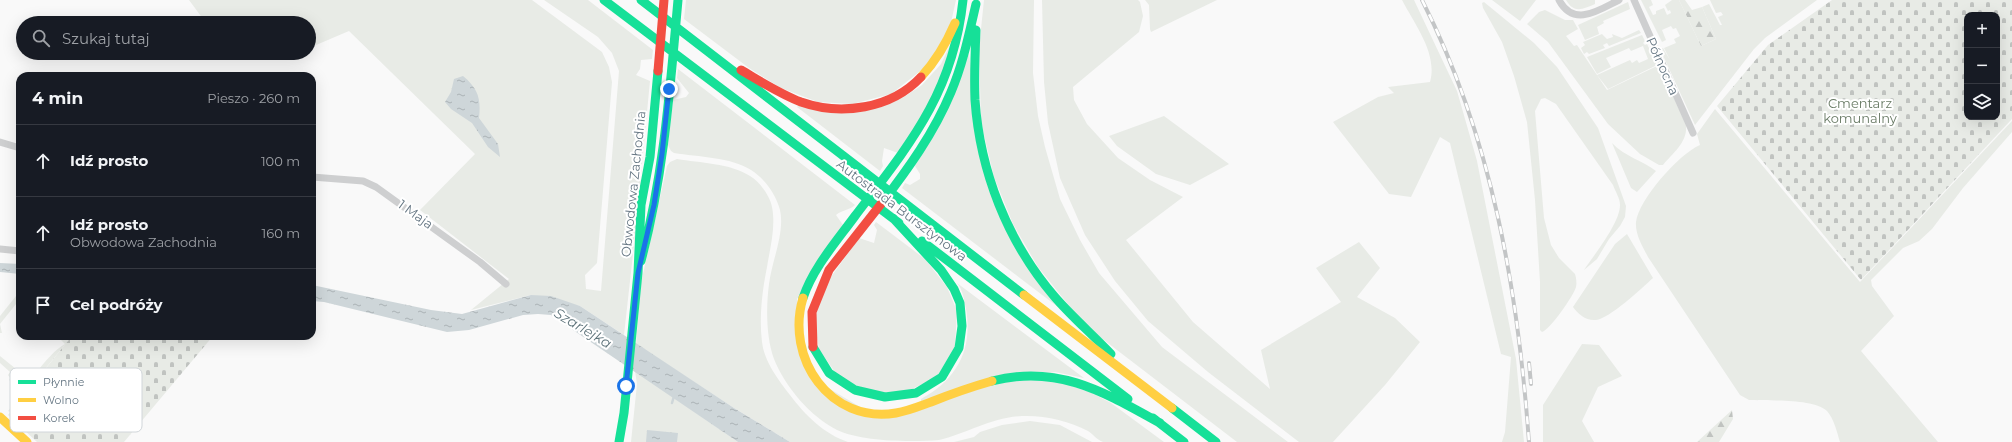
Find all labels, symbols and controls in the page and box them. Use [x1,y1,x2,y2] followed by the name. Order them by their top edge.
[1964,12,2000,120] map controls
[1964,12,2000,48] button: +
[16,16,316,60] search box
[30,27,52,49] icon: search
[62,29,150,48] text: Szukaj tutaj
[1643,35,1683,97] street label: Północna
[1964,48,2000,84] button: −
[660,80,678,98] route end
[1964,84,2000,120] button: layers
[32,88,83,108] text: 4 min
[207,90,300,106] text: Pieszo · 260 m
[1823,95,1898,126] park label: Cmentarz komunalny
[617,110,649,258] street label: Obwodowa Zachodnia
[32,150,54,172] icon: ahead
[70,151,148,170] text: Idź prosto
[261,153,300,169] text: 100 m
[834,156,970,264] street label: Autostrada Bursztynowa
[395,196,437,232] street label: 1 Maja
[70,215,148,234] text: Idź prosto
[32,222,54,244] icon: ahead
[262,225,300,241] text: 160 m
[70,234,217,250] text: Obwodowa Zachodnia
[32,294,54,316] icon: arrive
[70,295,162,314] text: Cel podróży
[551,304,615,352] water label: Szarlejka
[10,368,142,432] legend
[43,375,85,389] text: Płynnie
[617,377,635,395] route start
[43,393,79,407] text: Wolno
[43,411,75,425] text: Korek

